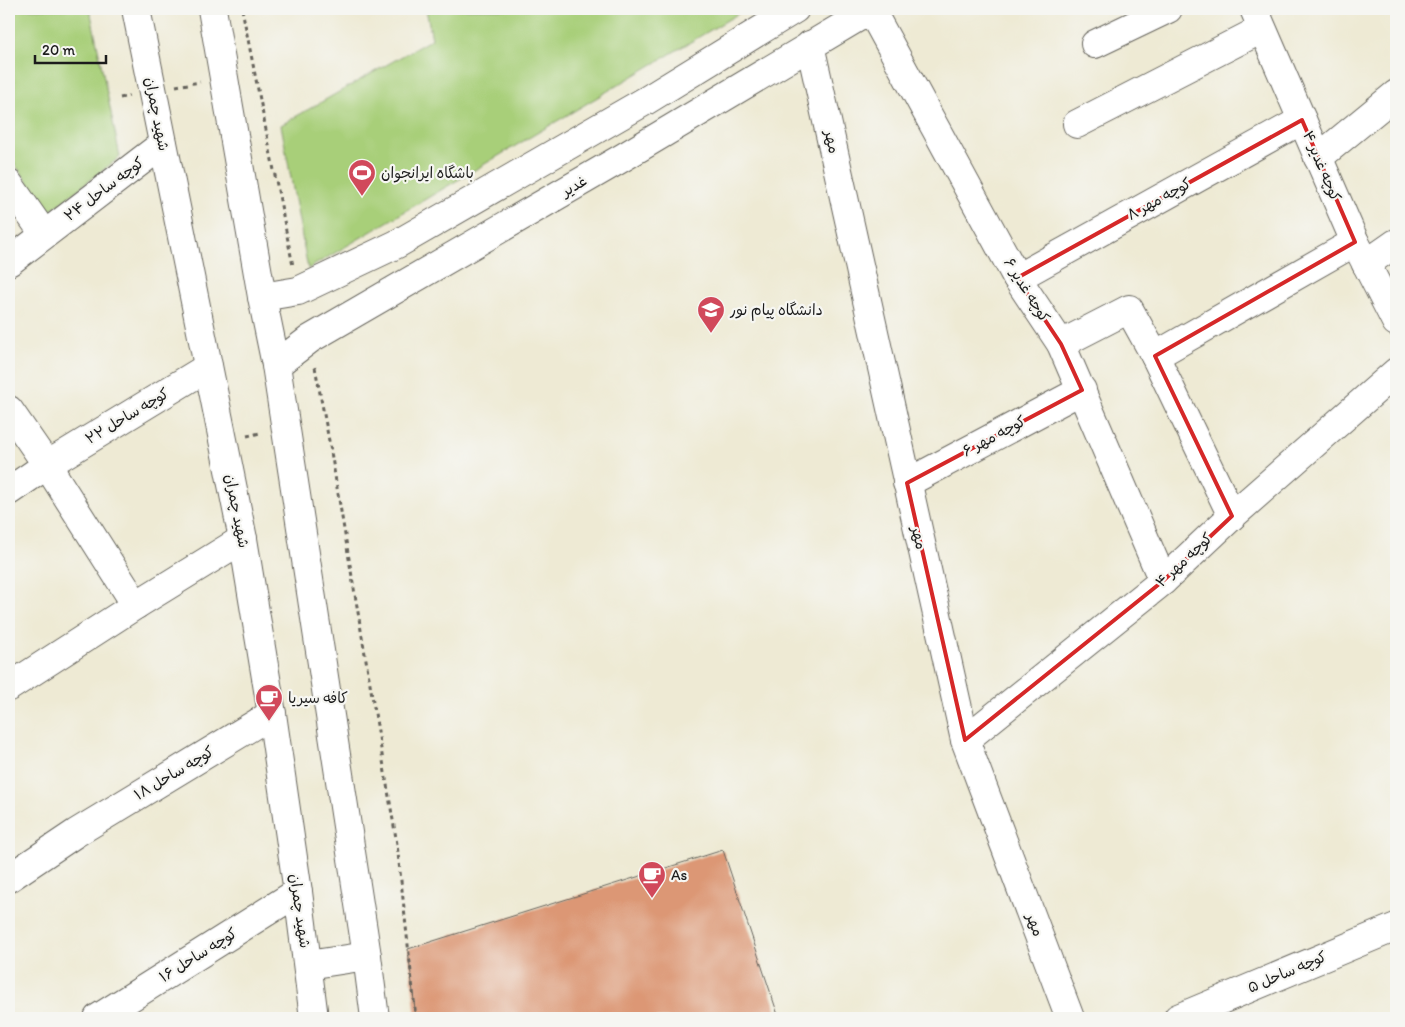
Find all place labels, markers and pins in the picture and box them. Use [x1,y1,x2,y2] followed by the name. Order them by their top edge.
[347,158,377,197] sports icon: باشگاه ایرانجوان
[381,164,474,183] place label: باشگاه ایرانجوان
[696,295,726,334] school or university icon: دانشگاه پیام نور
[729,301,823,321] place label: دانشگاه پیام نور
[254,683,284,722] cafe icon: کافه سیریا
[288,689,348,707] place label: کافه سیریا
[637,860,667,899] cafe icon: As
[671,866,688,884] place label: As

